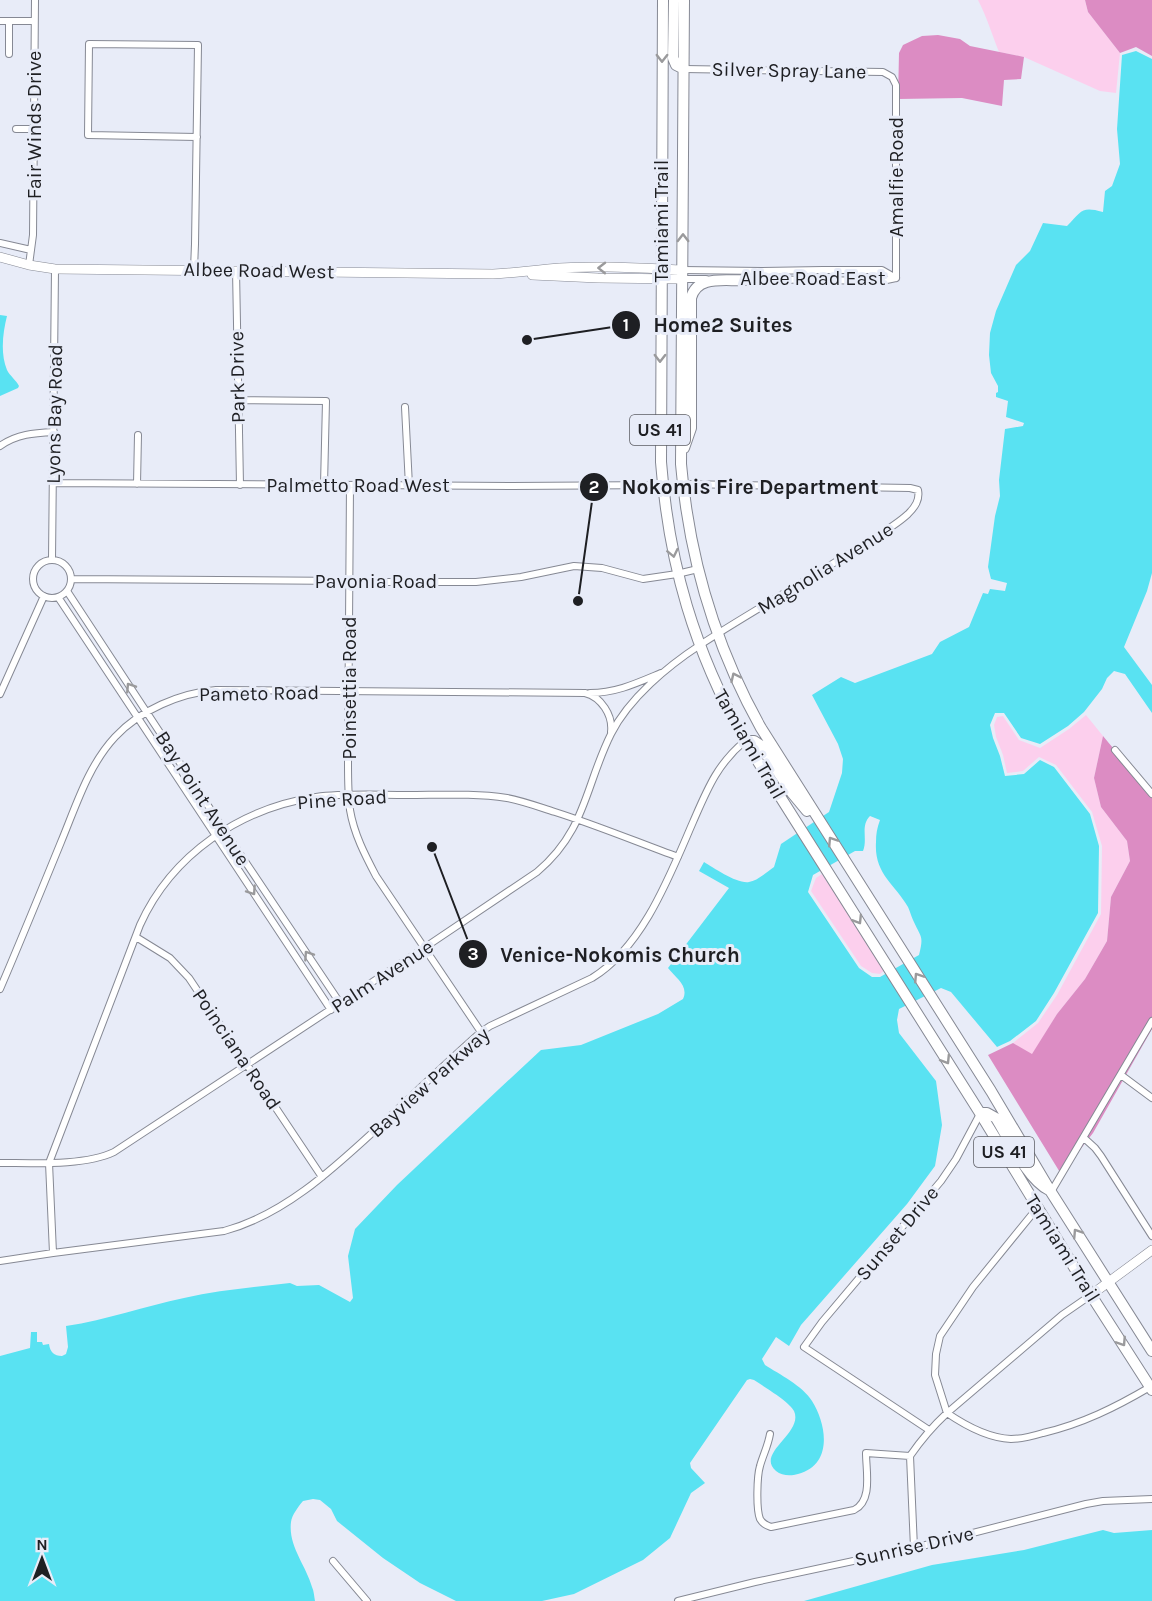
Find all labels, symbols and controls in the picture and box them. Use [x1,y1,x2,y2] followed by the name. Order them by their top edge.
[23,51,46,199] street label: Fair Winds Drive
[656,54,668,63] one-way arrow
[711,58,867,83] street label: Silver Spray Lane
[885,117,908,237] street label: Amalfie Road
[650,160,673,282] street label: Tamiami Trail
[676,233,689,242] one-way arrow
[184,258,335,283] street label: Albee Road West
[598,262,607,274] one-way arrow
[740,267,886,290] street label: Albee Road East
[611,305,805,344] callout: Home2 Suites
[653,313,793,337] text: Home2 Suites
[623,314,629,336] text: 1
[225,331,250,423] street label: Park Drive
[42,344,67,484] street label: Lyons Bay Road
[654,354,666,363] one-way arrow
[630,415,690,445] road number: US 41
[579,467,890,506] callout: Nokomis Fire Department
[266,474,450,497] street label: Palmetto Road West
[621,475,879,499] text: Nokomis Fire Department
[589,476,599,498] text: 2
[753,517,897,619] street label: Magnolia Avenue
[665,547,678,557] one-way arrow
[315,570,437,593] street label: Pavonia Road
[338,616,361,760] street label: Poinsettia Road
[730,673,742,684] one-way arrow
[199,681,319,706] street label: Pameto Road
[126,683,138,693] one-way arrow
[709,685,790,803] street label: Tamiami Trail
[151,727,255,870] street label: Bay Point Avenue
[296,785,388,814] street label: Pine Road
[828,837,839,848] one-way arrow
[245,885,257,895] one-way arrow
[851,913,862,924] one-way arrow
[327,935,438,1018] street label: Palm Avenue
[458,935,752,974] callout: Venice-Nokomis Church
[467,943,479,965] text: 3
[500,943,740,967] text: Venice-Nokomis Church
[303,951,315,961] one-way arrow
[914,973,926,983] one-way arrow
[188,984,286,1114] street label: Poinciana Road
[365,1022,494,1142] street label: Bayview Parkway
[939,1053,950,1064] one-way arrow
[974,1137,1034,1167] road number: US 41
[851,1181,943,1285] street label: Sunset Drive
[1020,1190,1105,1306] street label: Tamiami Trail
[1073,1229,1085,1239] one-way arrow
[1114,1336,1126,1346] one-way arrow
[852,1522,976,1571] street label: Sunrise Drive
[12,1529,72,1589] north arrow
[36,1535,48,1554] text: N

